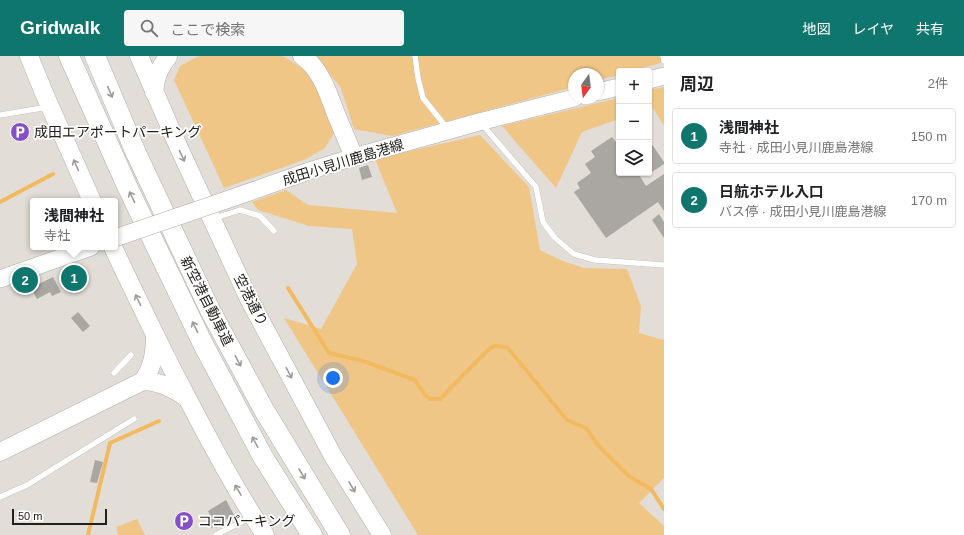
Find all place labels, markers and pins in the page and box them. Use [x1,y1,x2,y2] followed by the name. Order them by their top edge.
[9,121,31,143] parking icon: 成田エアポートパーキング
[34,124,202,140] place label: 成田エアポートパーキング
[61,263,87,293] pin: 1
[12,265,38,295] pin: 2
[173,510,195,532] parking icon: ココパーキング
[198,513,296,529] place label: ココパーキング

